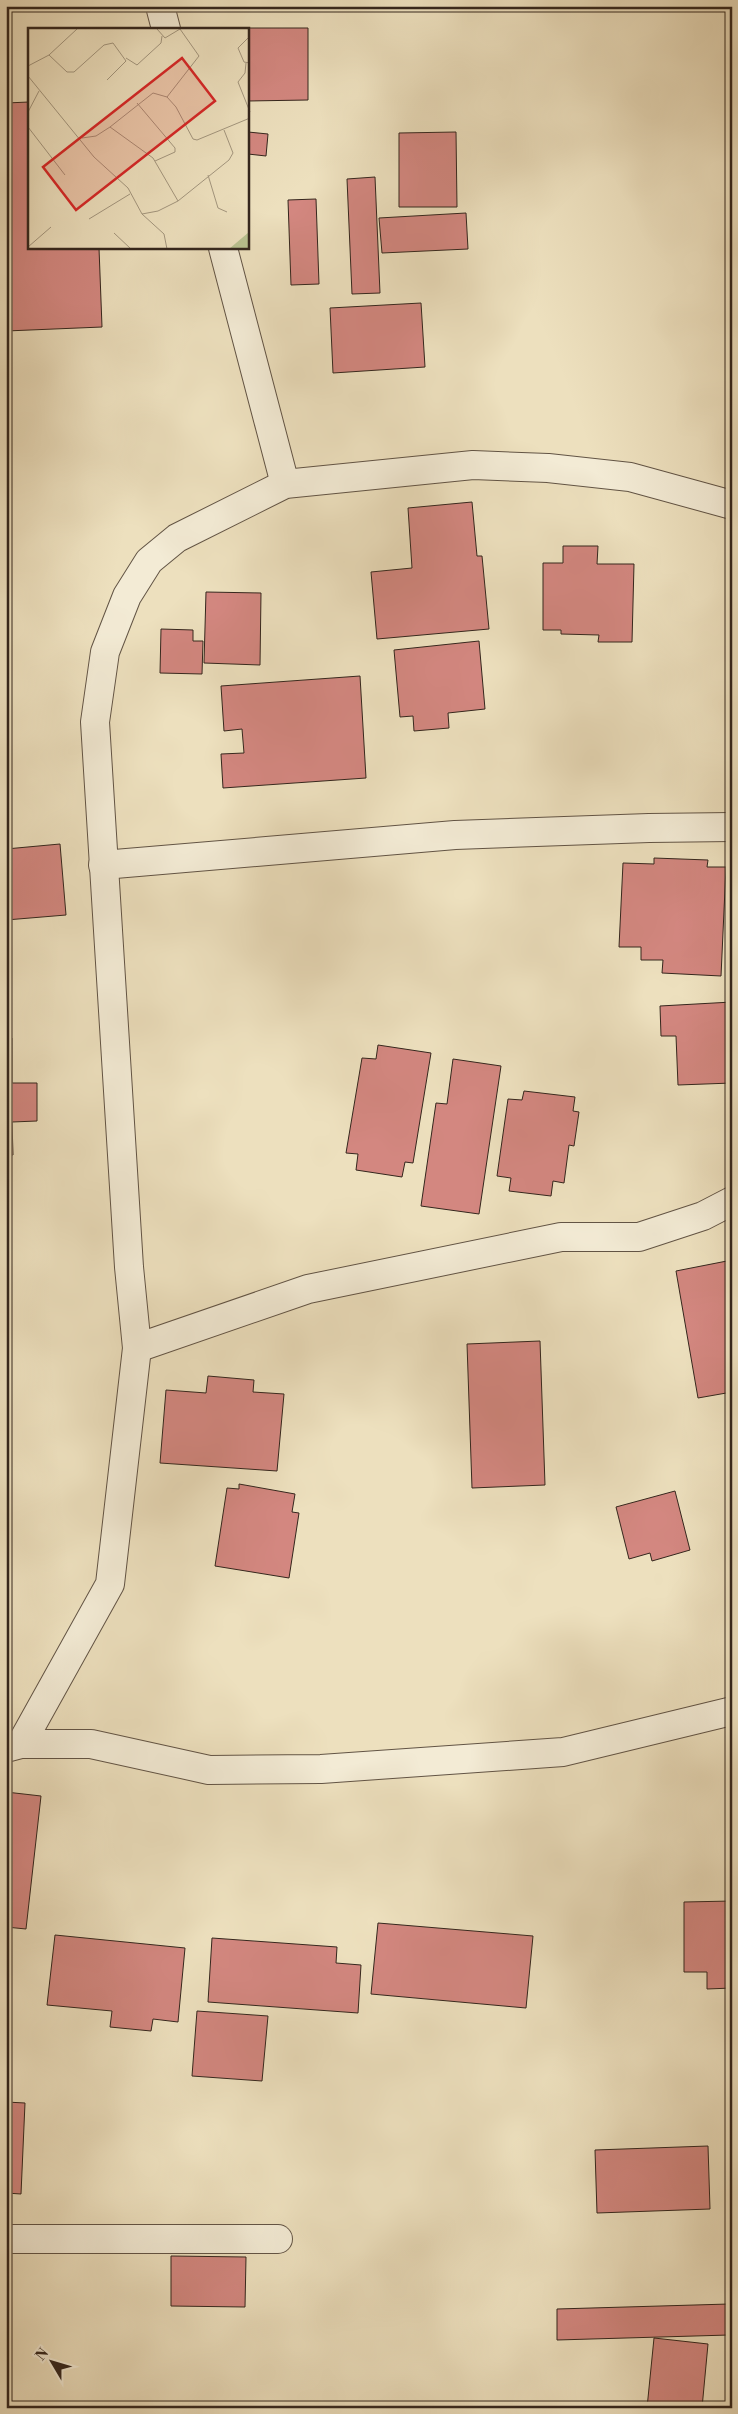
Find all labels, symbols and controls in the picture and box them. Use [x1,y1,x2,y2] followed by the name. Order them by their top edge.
[28,28,249,249] inset map
[28,2336,78,2386] north arrow
[32,2345,53,2365] text: N

